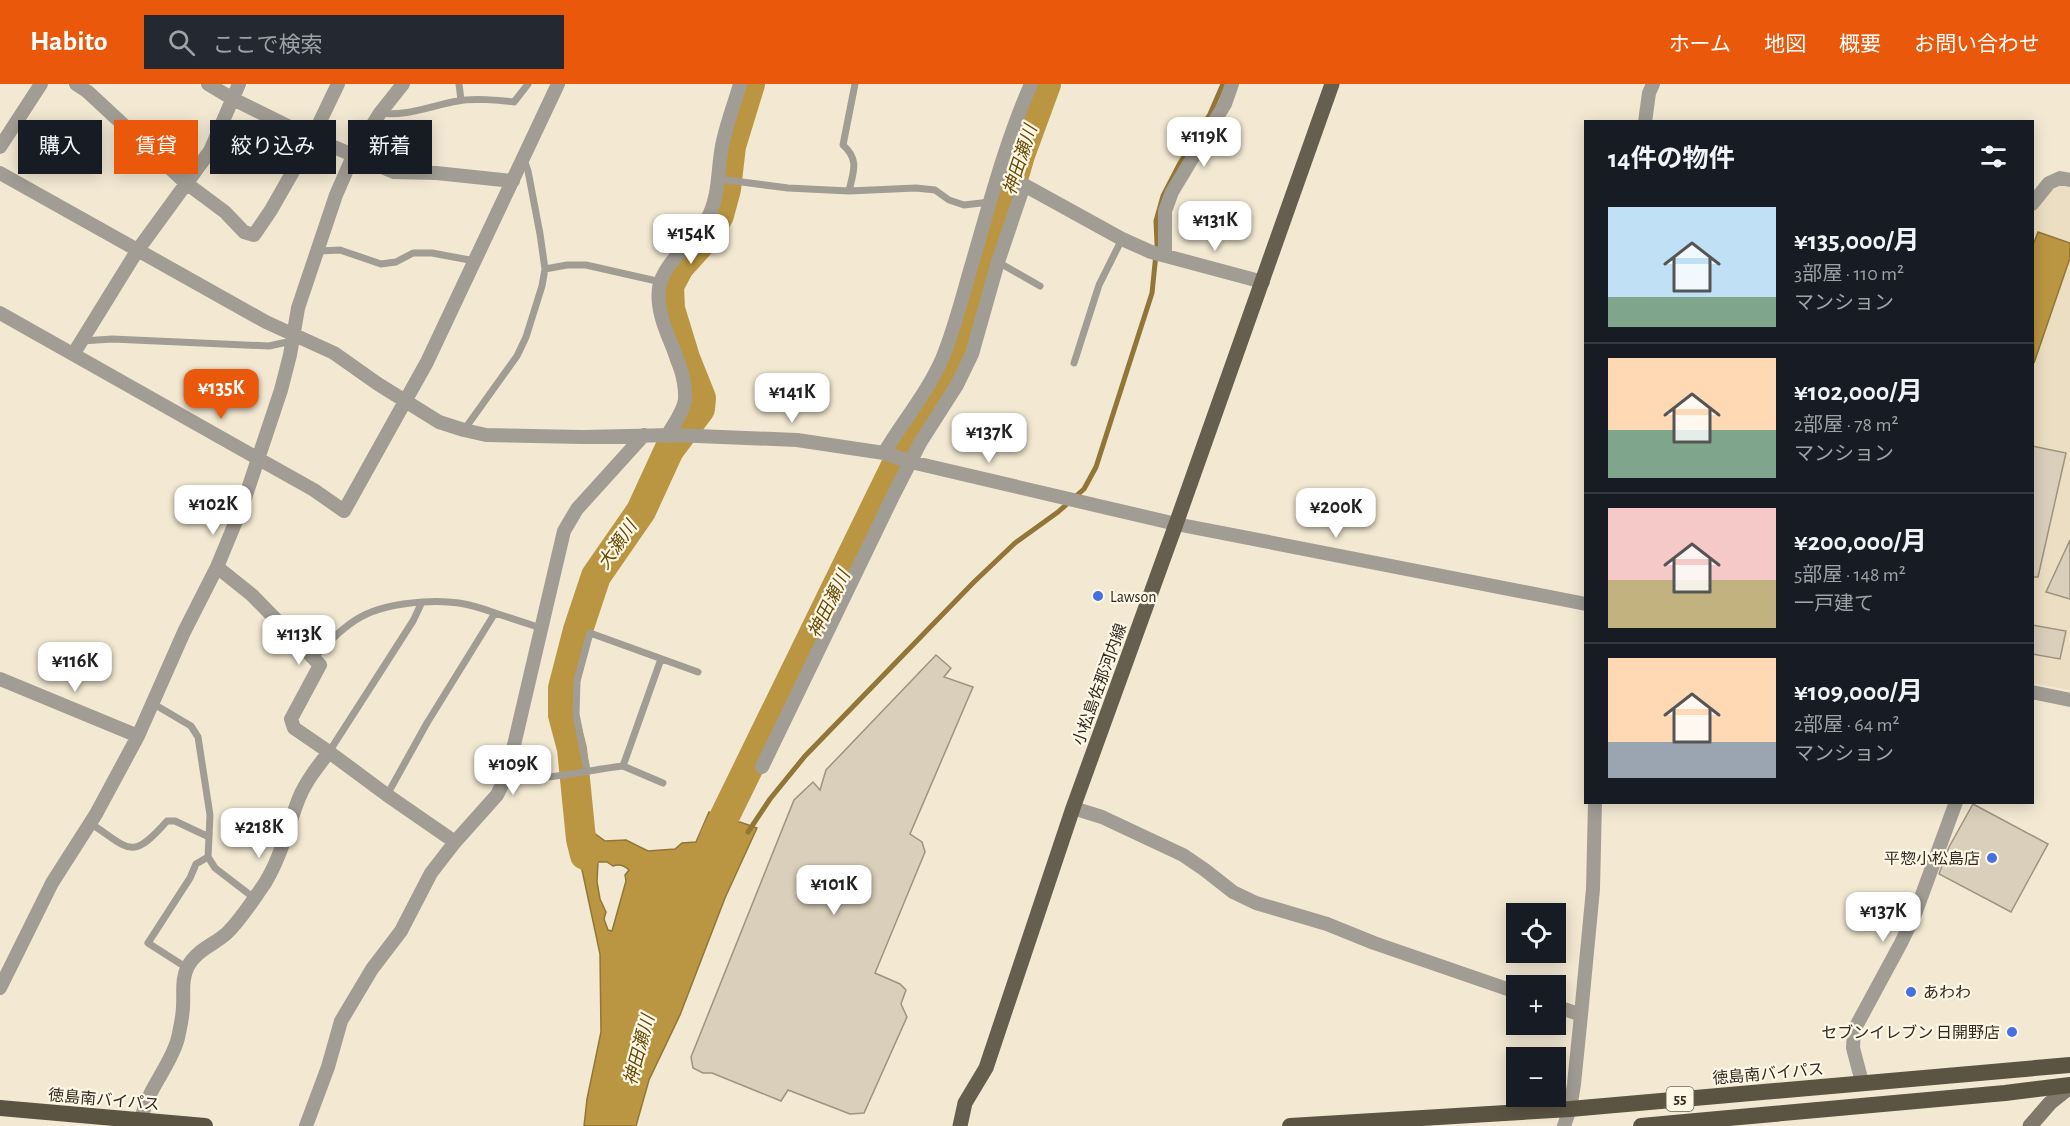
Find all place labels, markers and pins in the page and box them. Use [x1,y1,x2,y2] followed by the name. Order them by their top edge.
[1162,117,1246,168] pin: ¥119K
[1173,201,1257,252] pin: ¥131K
[649,214,733,265] pin: ¥154K
[179,369,263,420] pin: ¥135K
[750,373,834,424] pin: ¥141K
[947,413,1031,464] pin: ¥137K
[171,485,255,536] pin: ¥102K
[1294,488,1378,539] pin: ¥200K
[1091,589,1105,603] marker: Lawson
[1110,589,1157,605] place label: Lawson
[257,615,341,666] pin: ¥113K
[33,642,117,693] pin: ¥116K
[471,745,555,796] pin: ¥109K
[217,808,301,859] pin: ¥218K
[1884,850,1980,867] place label: 平惣小松島店
[1985,851,1999,865] marker: 平惣小松島店
[792,865,876,916] pin: ¥101K
[1841,892,1925,943] pin: ¥137K
[1923,984,1971,1001] place label: あわわ
[1904,985,1918,999] marker: あわわ
[1821,1024,2000,1041] place label: セブンイレブン 日開野店
[2005,1025,2019,1039] marker: セブンイレブン 日開野店

